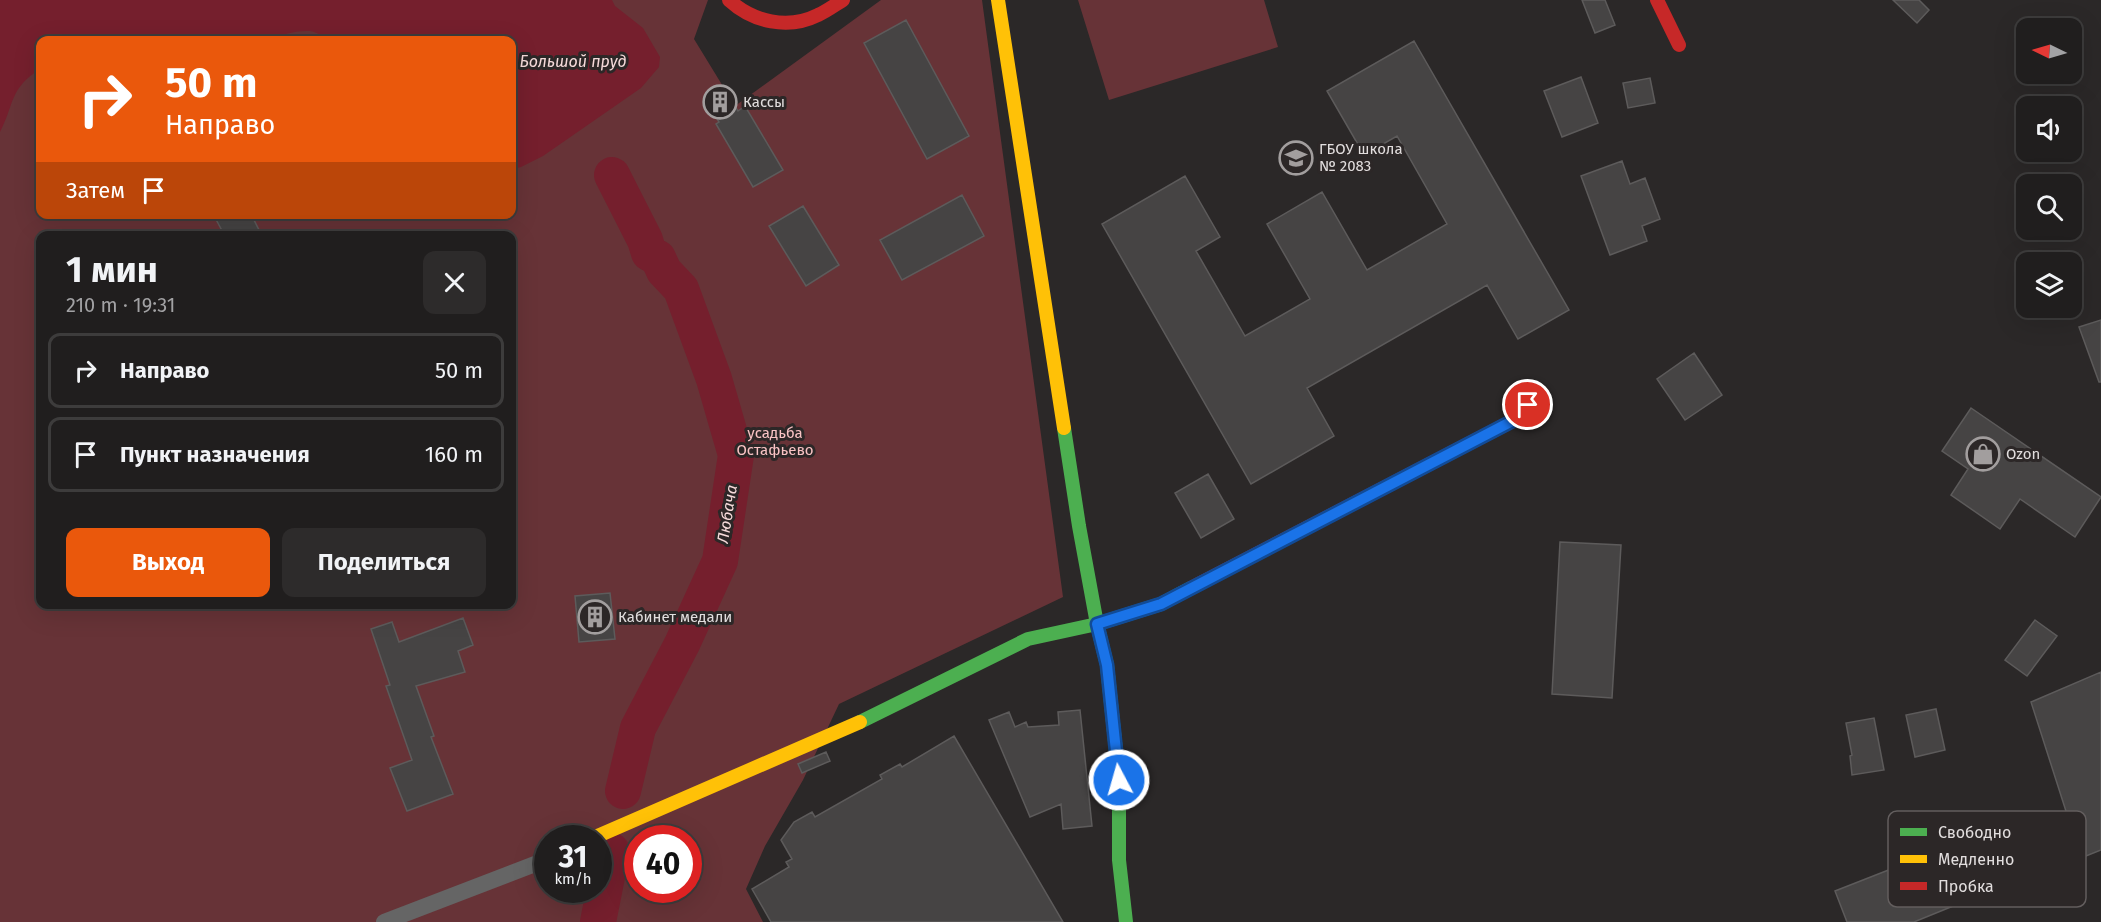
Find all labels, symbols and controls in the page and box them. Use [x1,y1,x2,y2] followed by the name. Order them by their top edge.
[2016,18,2082,84] north arrow
[2016,18,2082,318] map controls
[519,52,627,71] water label: Большой пруд
[165,58,258,108] text: 50 m
[66,60,144,138] icon: right
[702,84,738,120] building icon: Кассы
[743,93,785,111] place label: Кассы
[2016,96,2082,162] button: sound
[165,109,275,141] text: Направо
[1278,140,1314,176] school or university icon: ГБОУ школа № 2083
[1319,140,1403,175] place label: ГБОУ школа № 2083
[137,174,170,207] icon: arrive
[2016,174,2082,240] button: search
[66,177,125,204] text: Затем
[66,248,158,292] text: 1 мин
[423,251,486,314] button: close
[2016,252,2082,318] button: layers
[66,293,175,317] text: 210 m · 19:31
[69,354,102,387] icon: right
[120,357,209,384] text: Направо
[435,357,483,384] text: 50 m
[1502,379,1553,430] pin
[1511,388,1544,421] icon: arrive
[736,424,814,459] park label: усадьба Остафьево
[1965,436,2001,472] shop icon: Ozon
[69,438,102,471] icon: arrive
[120,441,310,468] text: Пункт назначения
[425,441,483,468] text: 160 m
[2006,445,2040,463] place label: Ozon
[713,483,741,546] water label: Любача
[66,528,270,597] button: Выход
[282,528,486,597] button: Поделиться
[577,599,613,635] building icon: Кабинет медали
[618,608,732,626] place label: Кабинет медали
[1087,748,1151,812] position arrow
[1888,811,2086,907] legend
[1938,823,2011,842] text: Свободно
[624,825,702,903] speed limit sign: 40
[559,839,587,875] text: 31
[1938,850,2014,869] text: Медленно
[554,870,592,888] text: km/h
[1938,877,1994,896] text: Пробка

